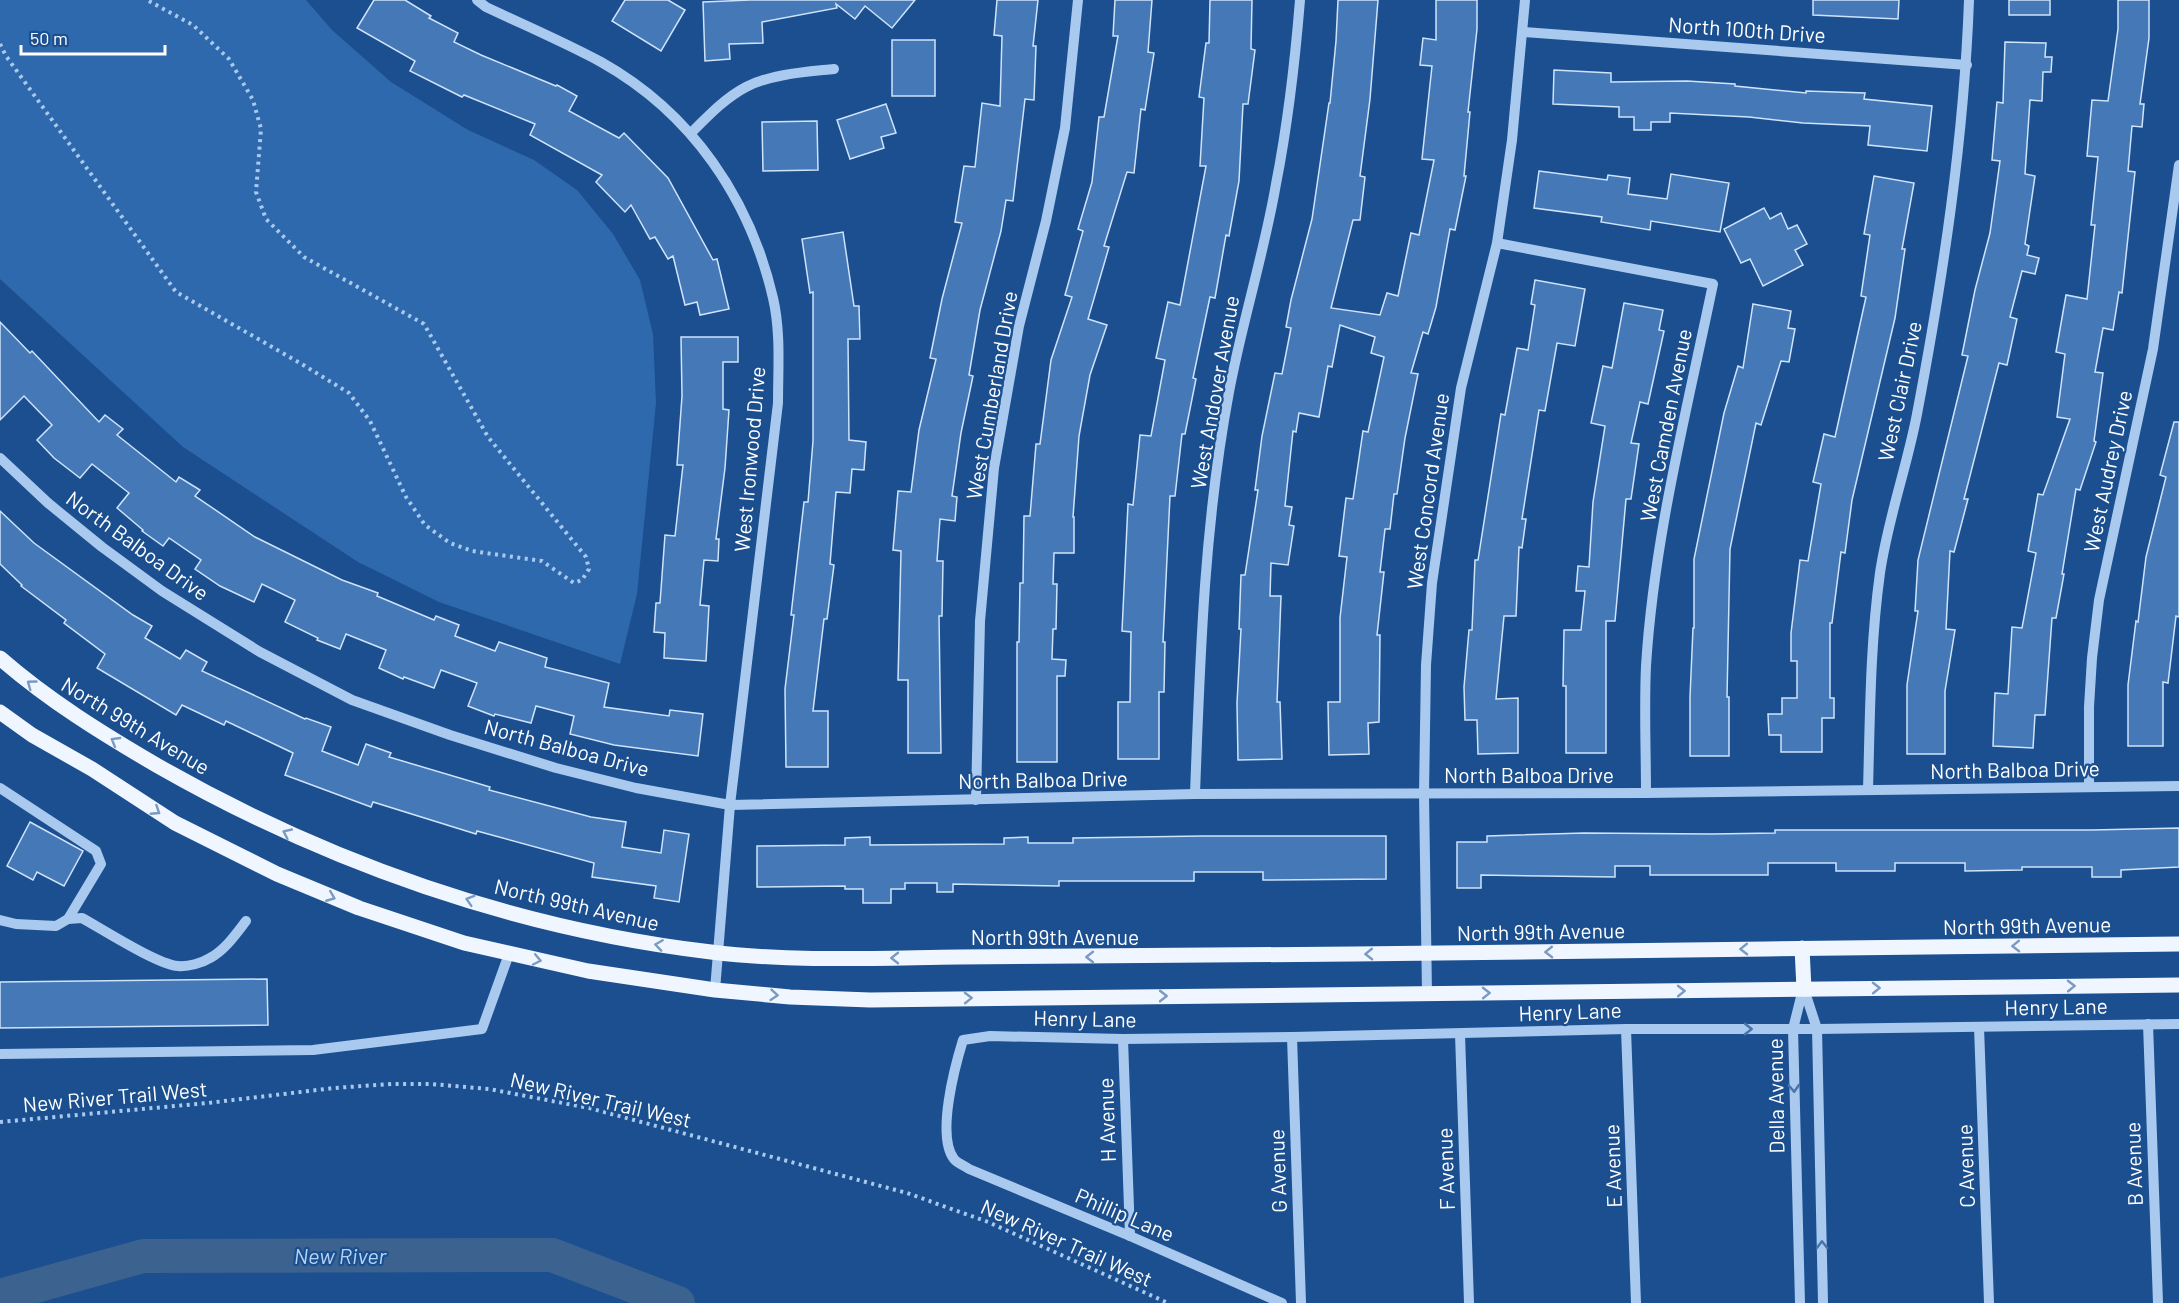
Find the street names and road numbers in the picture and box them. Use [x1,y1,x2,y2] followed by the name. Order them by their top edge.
[1667,11,1827,47] street label: North 100th Drive
[960,289,1022,501] street label: West Cumberland Drive
[1185,293,1243,491] street label: West Andover Avenue
[1872,319,1926,463] street label: West Clair Drive
[1634,327,1696,523] street label: West Camden Avenue
[728,365,770,553] street label: West Ironwood Drive
[2078,388,2136,554] street label: West Audrey Drive
[1401,391,1453,591] street label: West Concord Avenue
[62,485,214,605] street label: North Balboa Drive
[57,671,215,779] street label: North 99th Avenue
[482,713,652,781] street label: North Balboa Drive
[1930,755,2100,783] street label: North Balboa Drive
[1444,762,1614,787] street label: North Balboa Drive
[958,765,1128,793] street label: North Balboa Drive
[492,873,662,935] street label: North 99th Avenue
[1943,911,2111,939] street label: North 99th Avenue
[1457,917,1625,945] street label: North 99th Avenue
[971,924,1139,949] street label: North 99th Avenue
[2004,993,2108,1019] street label: Henry Lane
[1518,997,1622,1025] street label: Henry Lane
[1033,1005,1137,1031] street label: Henry Lane
[1761,1038,1789,1154] street label: Della Avenue
[508,1066,694,1132] street label: New River Trail West
[22,1075,208,1117] street label: New River Trail West
[1092,1077,1120,1163] street label: H Avenue
[2119,1122,2147,1206] street label: B Avenue
[1598,1124,1626,1208] street label: E Avenue
[1951,1124,1979,1208] street label: C Avenue
[1431,1127,1459,1211] street label: F Avenue
[1263,1129,1291,1213] street label: G Avenue
[1072,1182,1178,1246] street label: Phillip Lane
[977,1193,1157,1291] street label: New River Trail West

